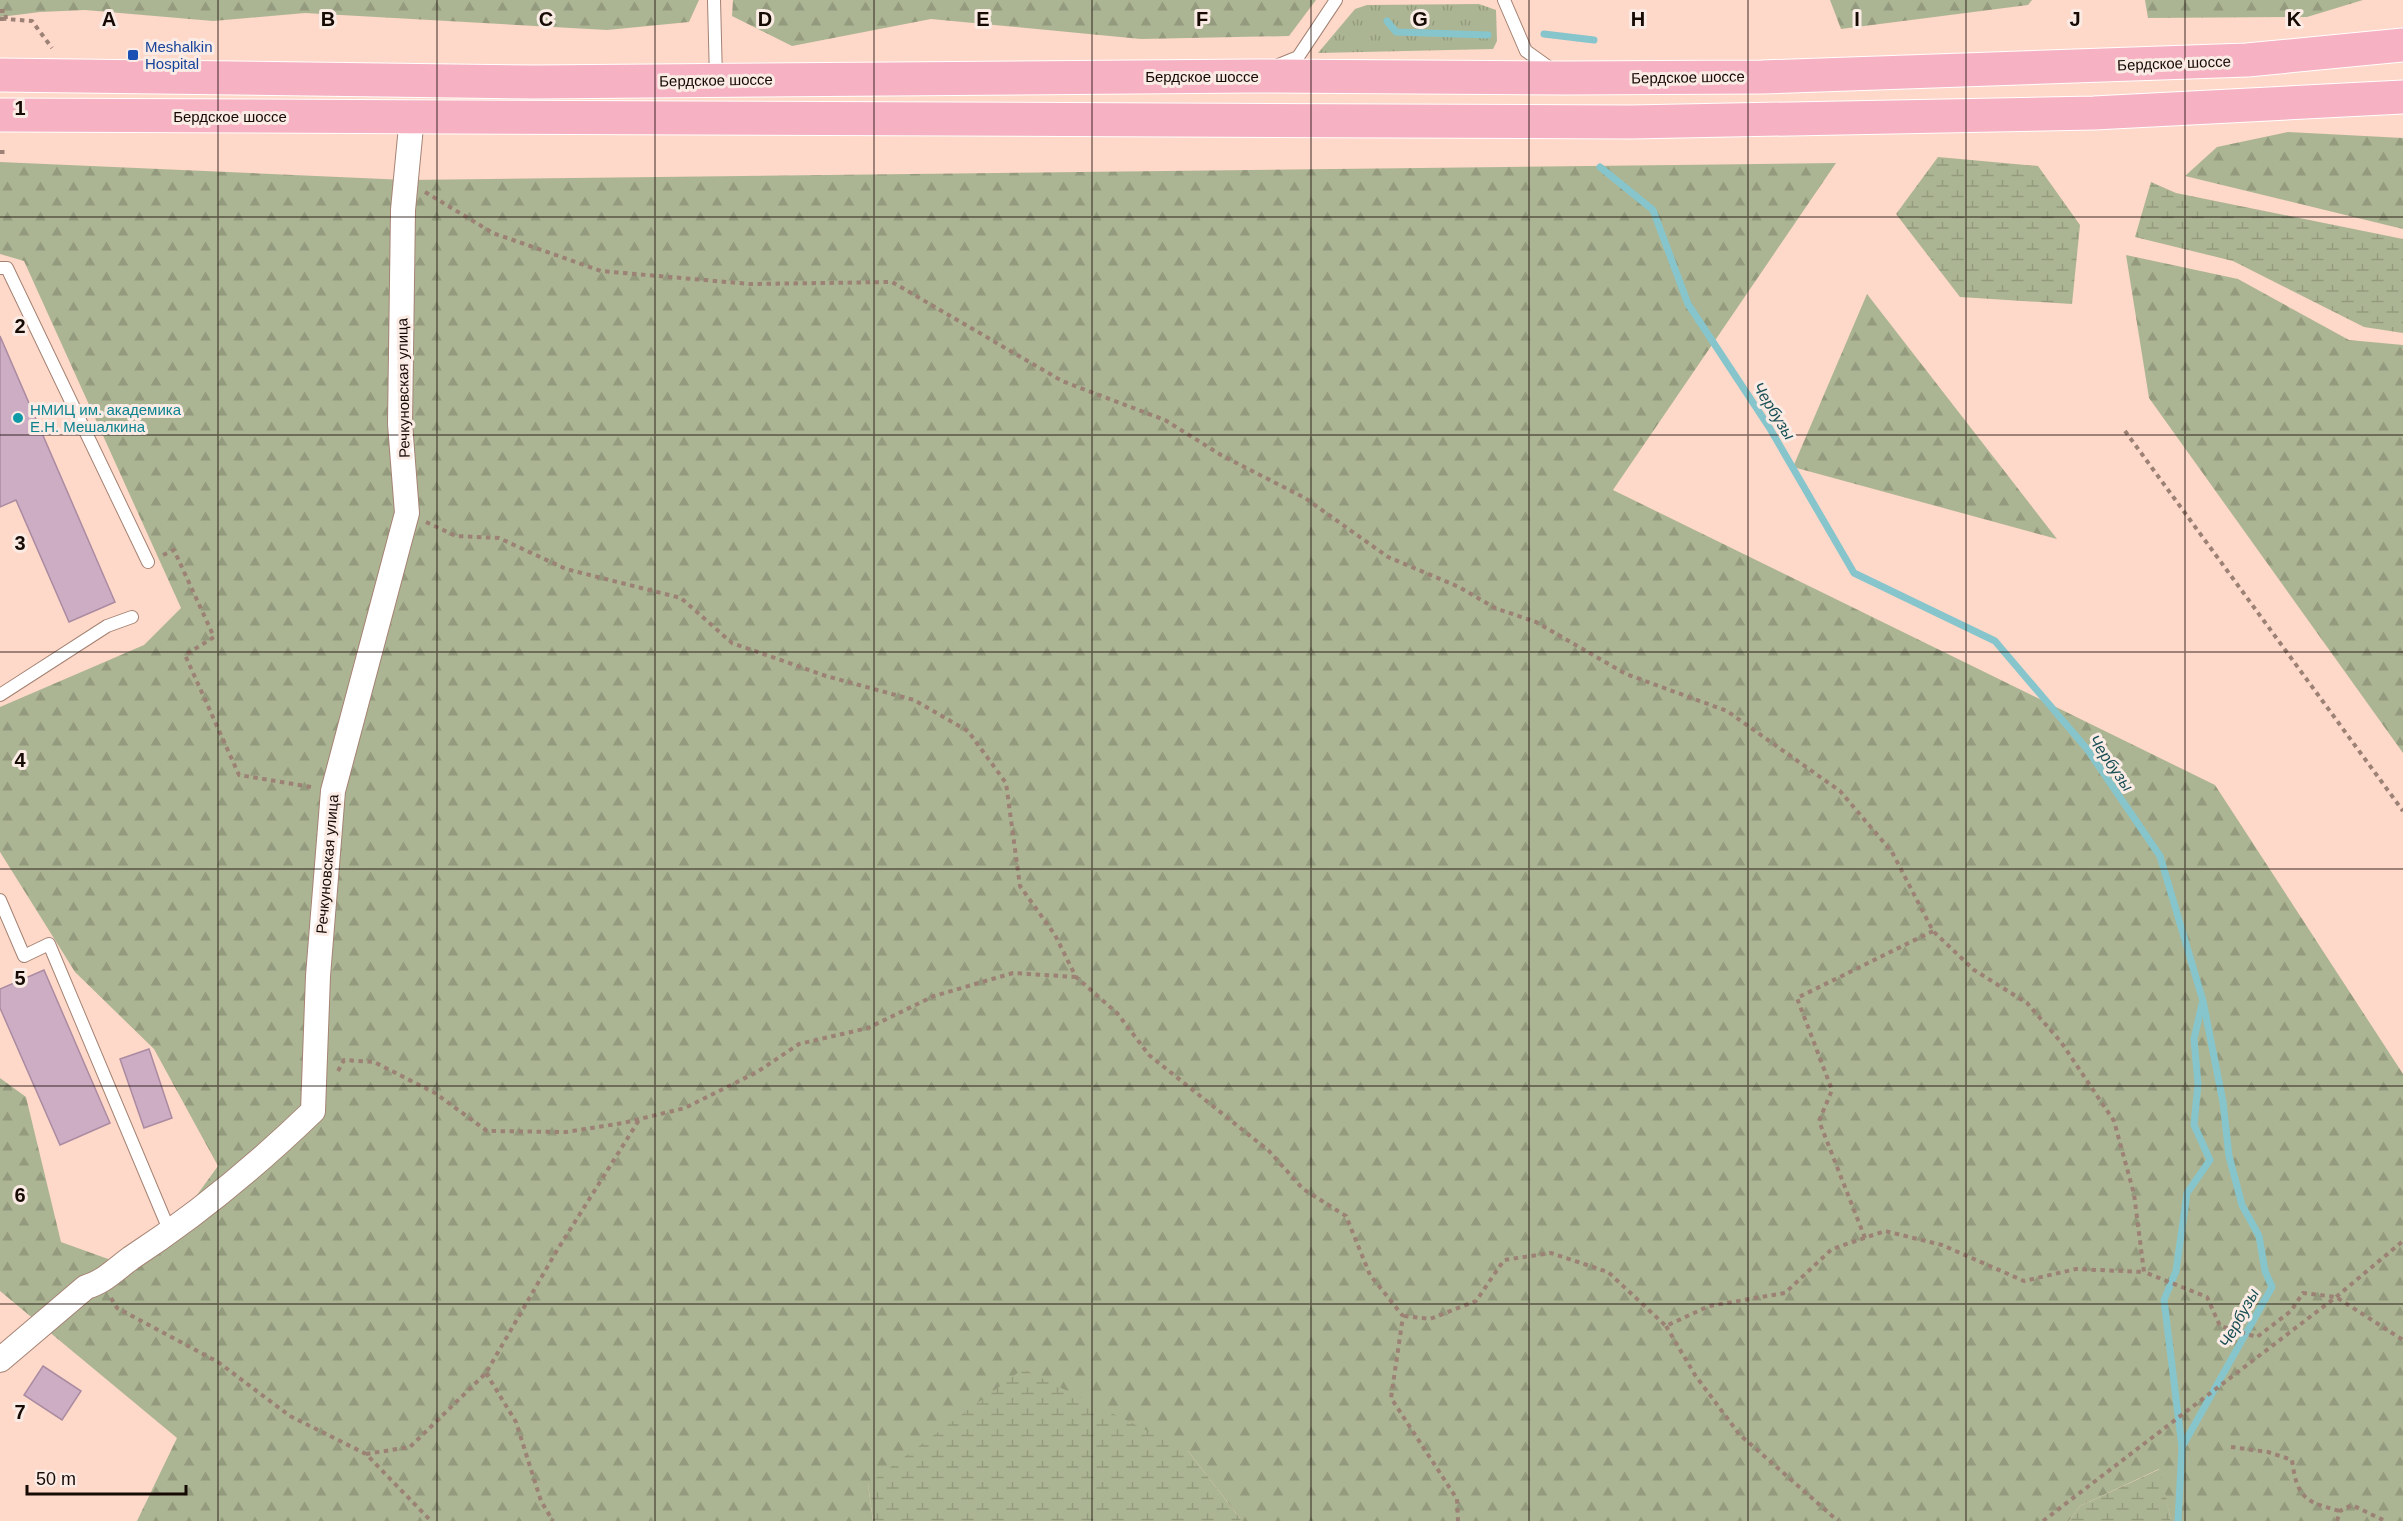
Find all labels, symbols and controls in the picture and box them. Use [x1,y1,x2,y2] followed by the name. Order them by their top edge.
[102,8,116,30] text: A
[321,8,335,30] text: B
[539,8,553,30] text: C
[758,8,772,30] text: D
[976,8,990,30] text: E
[1196,8,1208,30] text: F
[1412,8,1428,30] text: G
[1631,8,1645,30] text: H
[1854,8,1860,30] text: I
[2069,8,2081,30] text: J
[2287,8,2302,30] text: K
[145,38,213,72] place label: Meshalkin Hospital
[126,48,140,62] marker: Meshalkin Hospital
[2117,53,2231,73] street label: Бердское шоссе
[1145,68,1259,85] street label: Бердское шоссе
[1631,68,1745,86] street label: Бердское шоссе
[659,71,773,89] street label: Бердское шоссе
[14,97,26,119] text: 1
[173,108,287,125] street label: Бердское шоссе
[14,315,26,337] text: 2
[393,317,413,458] street label: Речкуновская улица
[1750,379,1798,443] water label: Чербузы
[30,401,182,435] place label: НМИЦ им. академика Е.Н. Мешалкина
[11,411,25,425] marker: НМИЦ им. академика Е.Н. Мешалкина
[14,532,26,554] text: 3
[2086,732,2137,794] water label: Чербузы
[14,749,26,771] text: 4
[312,793,342,934] street label: Речкуновская улица
[14,967,26,989] text: 5
[14,1184,26,1206] text: 6
[2216,1286,2262,1350] water label: Чербузы
[14,1401,26,1423] text: 7
[27,1458,186,1496] scale bar
[36,1469,76,1489] text: 50 m

